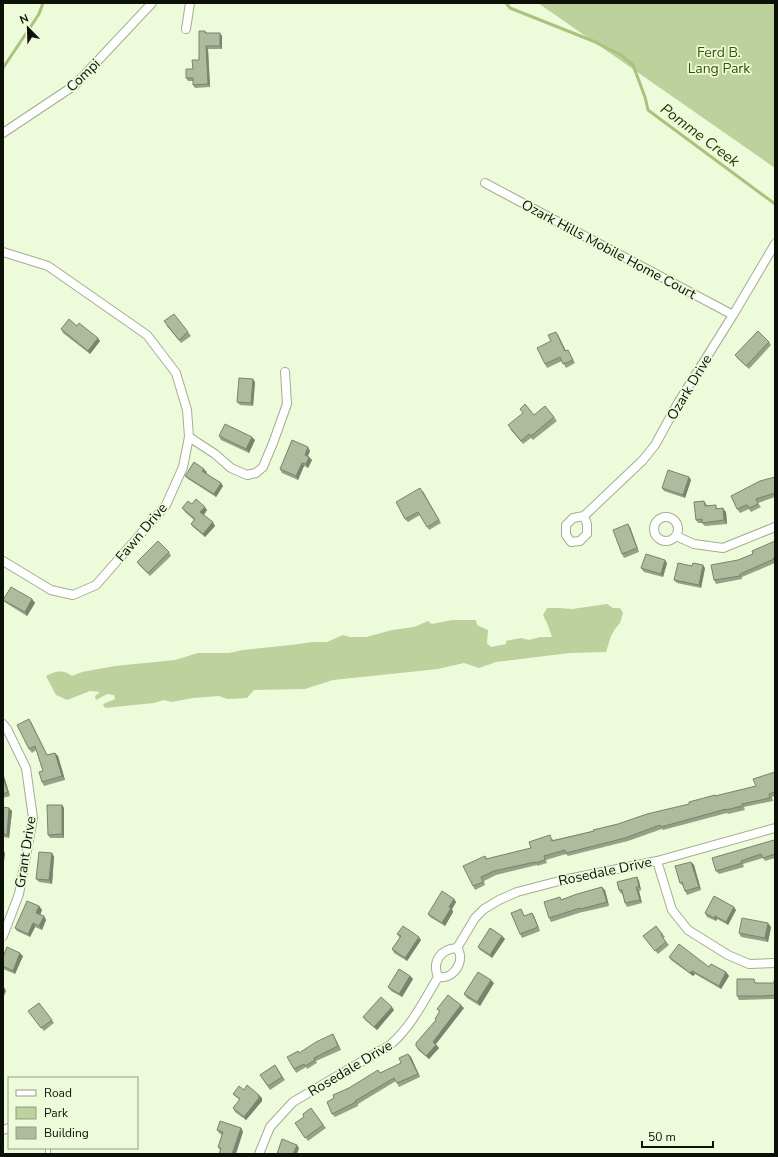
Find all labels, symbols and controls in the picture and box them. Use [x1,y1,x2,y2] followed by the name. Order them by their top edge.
[8,8,48,48] north arrow
[18,11,31,28] text: N
[688,43,751,78] park label: Ferd B. Lang Park
[62,55,104,96] street label: Compi
[657,99,744,172] water label: Pomme Creek
[518,195,699,304] street label: Ozark Hills Mobile Home Court
[662,351,716,424] street label: Ozark Drive
[111,499,172,566] street label: Fawn Drive
[10,815,41,889] street label: Grant Drive
[557,852,654,891] street label: Rosedale Drive
[305,1036,396,1101] street label: Rosedale Drive
[8,1077,138,1149] legend
[44,1085,72,1101] text: Road
[44,1105,69,1121] text: Park
[642,1123,713,1149] scale bar
[44,1125,89,1141] text: Building
[648,1129,676,1145] text: 50 m

